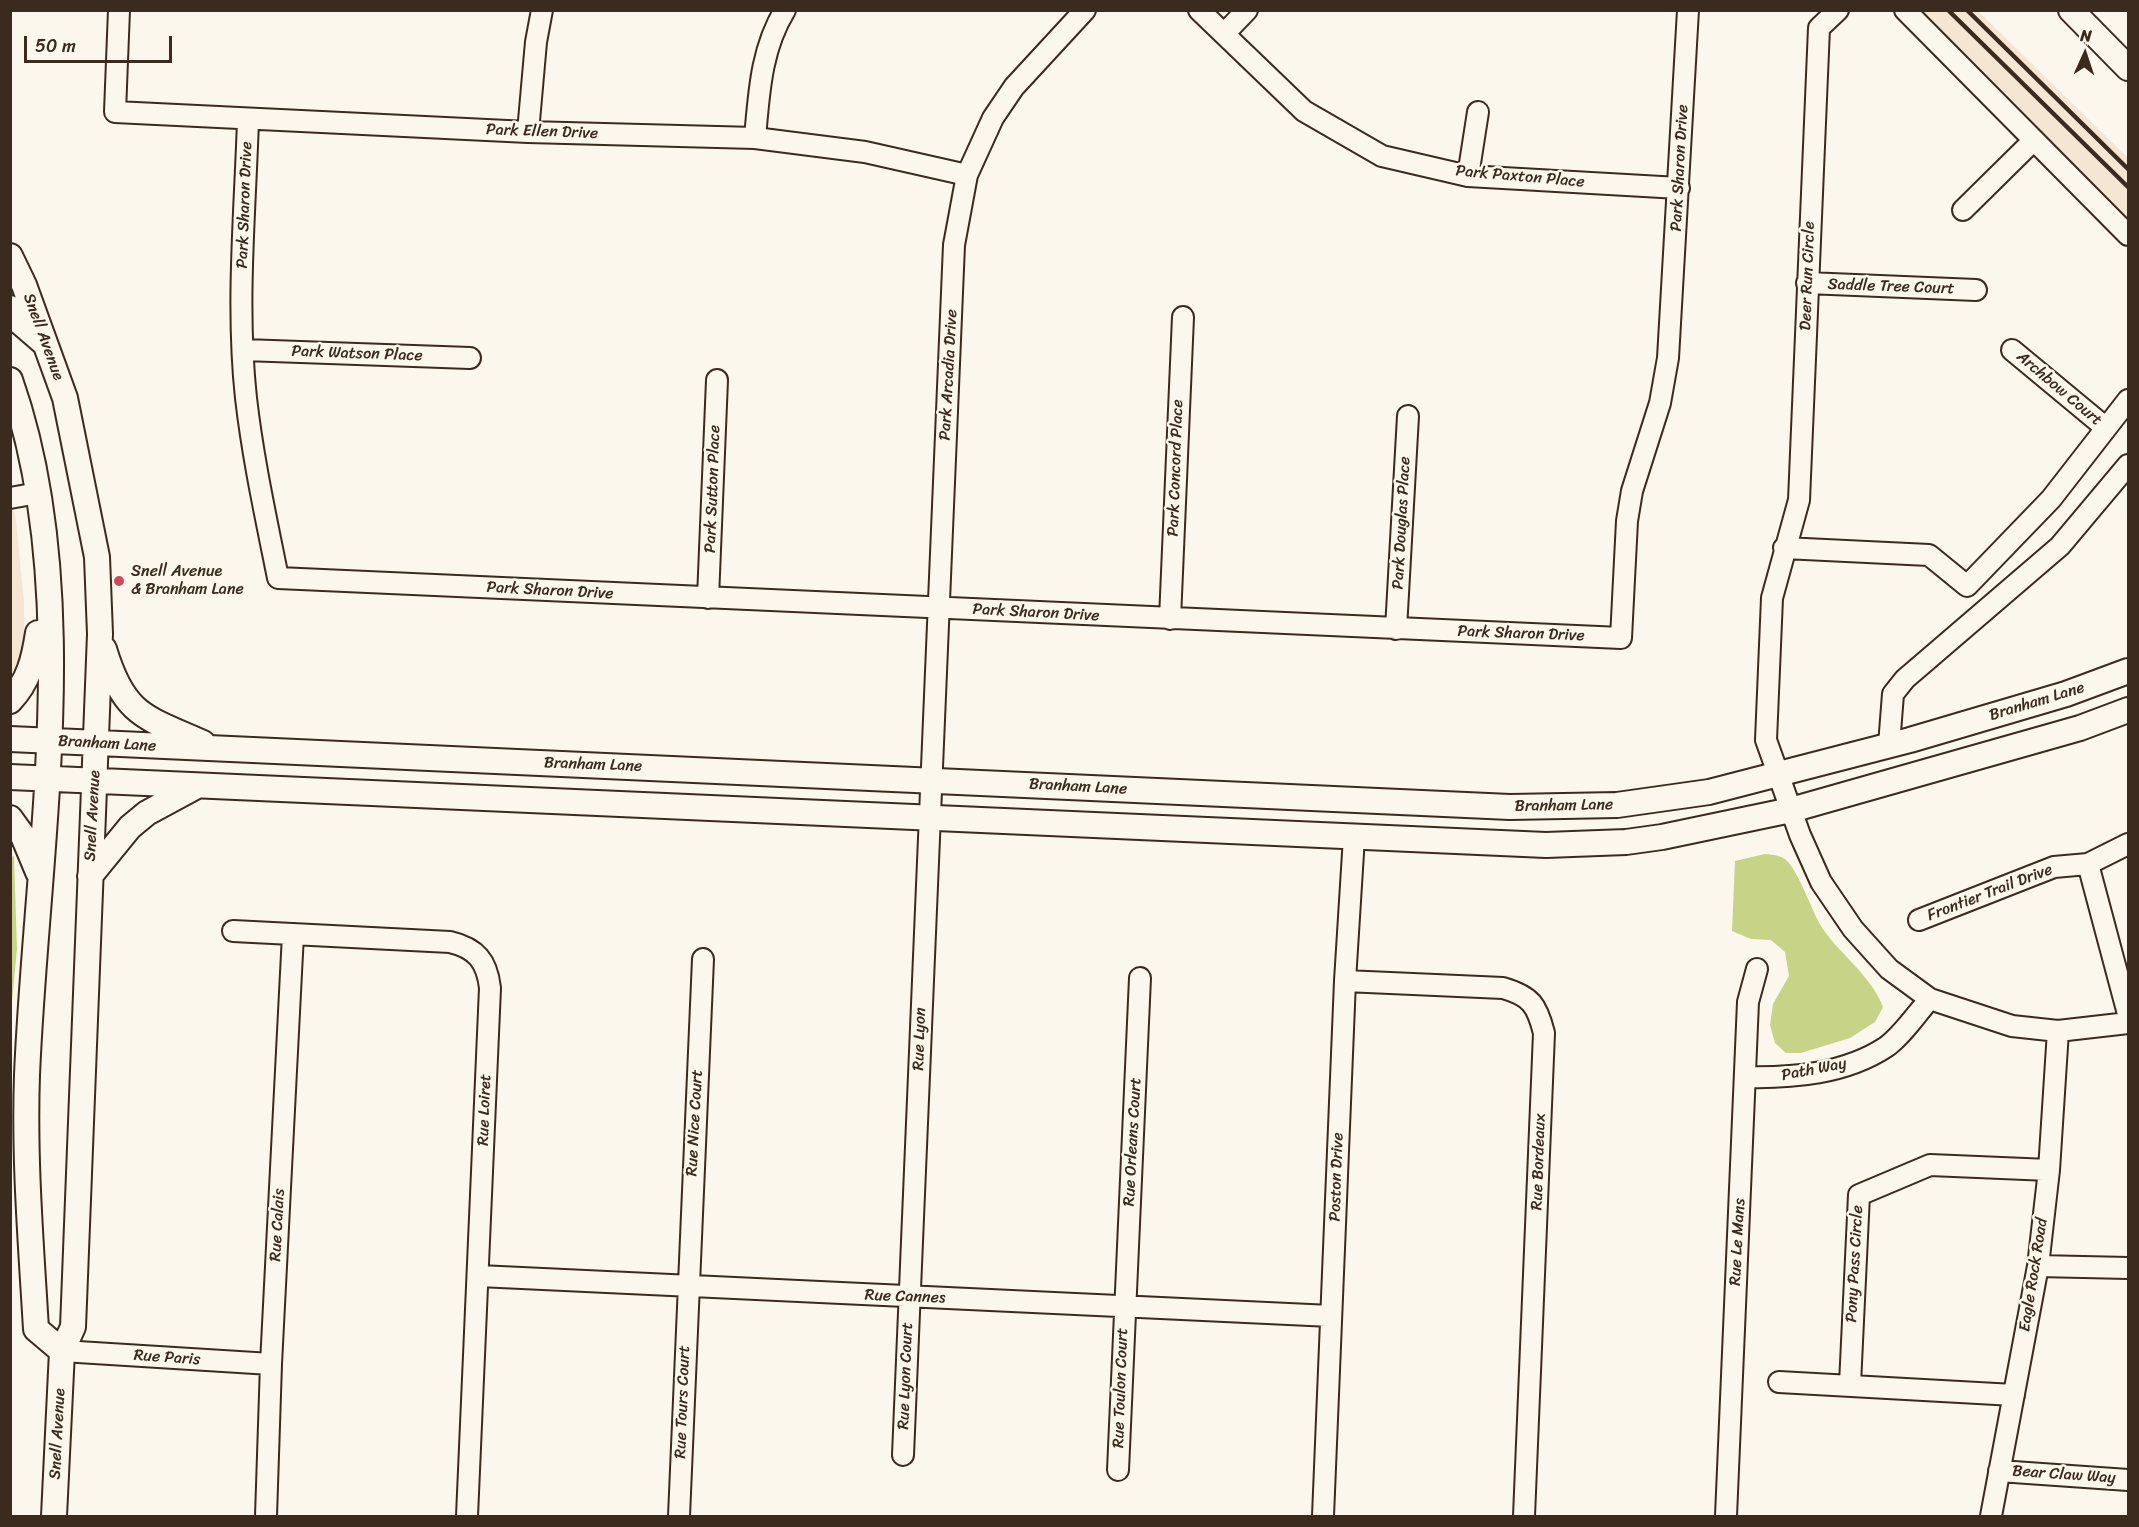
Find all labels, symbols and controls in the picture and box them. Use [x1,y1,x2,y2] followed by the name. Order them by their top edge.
[2080,21,2092,50] text: N
[27,24,176,62] scale bar
[2055,24,2115,84] north arrow
[35,30,76,62] text: 50 m
[1667,104,1693,232] street label: Park Sharon Drive
[486,120,598,144] street label: Park Ellen Drive
[233,141,257,269] street label: Park Sharon Drive
[1455,162,1585,192] street label: Park Paxton Place
[1796,221,1820,331] street label: Deer Run Circle
[1827,275,1955,299] street label: Saddle Tree Court
[18,291,68,383] street label: Snell Avenue
[936,309,962,441] street label: Park Arcadia Drive
[291,342,423,366] street label: Park Watson Place
[2012,348,2106,430] street label: Archbow Court
[1164,399,1188,537] street label: Park Concord Place
[701,425,725,553] street label: Park Sutton Place
[1389,456,1415,590] street label: Park Douglas Place
[131,562,244,600] place label: Snell Avenue & Branham Lane
[112,574,126,588] marker: Snell Avenue & Branham Lane
[486,578,614,604] street label: Park Sharon Drive
[972,600,1100,626] street label: Park Sharon Drive
[1457,622,1585,646] street label: Park Sharon Drive
[1987,678,2087,726] street label: Branham Lane
[57,732,157,756] street label: Branham Lane
[543,754,643,776] street label: Branham Lane
[81,770,105,862] street label: Snell Avenue
[1028,775,1128,799] street label: Branham Lane
[1515,796,1613,816] street label: Branham Lane
[1925,860,2055,926] street label: Frontier Trail Drive
[909,1007,931,1071] street label: Rue Lyon
[1780,1054,1848,1086] street label: Path Way
[683,1069,707,1177] street label: Rue Nice Court
[474,1074,496,1146] street label: Rue Loiret
[1120,1077,1146,1207] street label: Rue Orleans Court
[1528,1113,1550,1211] street label: Rue Bordeaux
[1326,1132,1348,1222] street label: Poston Drive
[267,1188,289,1262] street label: Rue Calais
[1726,1198,1750,1286] street label: Rue Le Mans
[1842,1205,1868,1323] street label: Pony Pass Circle
[2016,1217,2052,1333] street label: Eagle Rock Road
[864,1286,946,1308] street label: Rue Cannes
[895,1322,917,1430] street label: Rue Lyon Court
[1109,1328,1133,1448] street label: Rue Toulon Court
[671,1345,695,1459] street label: Rue Tours Court
[133,1346,201,1370] street label: Rue Paris
[46,1388,70,1480] street label: Snell Avenue
[2012,1462,2116,1488] street label: Bear Claw Way

